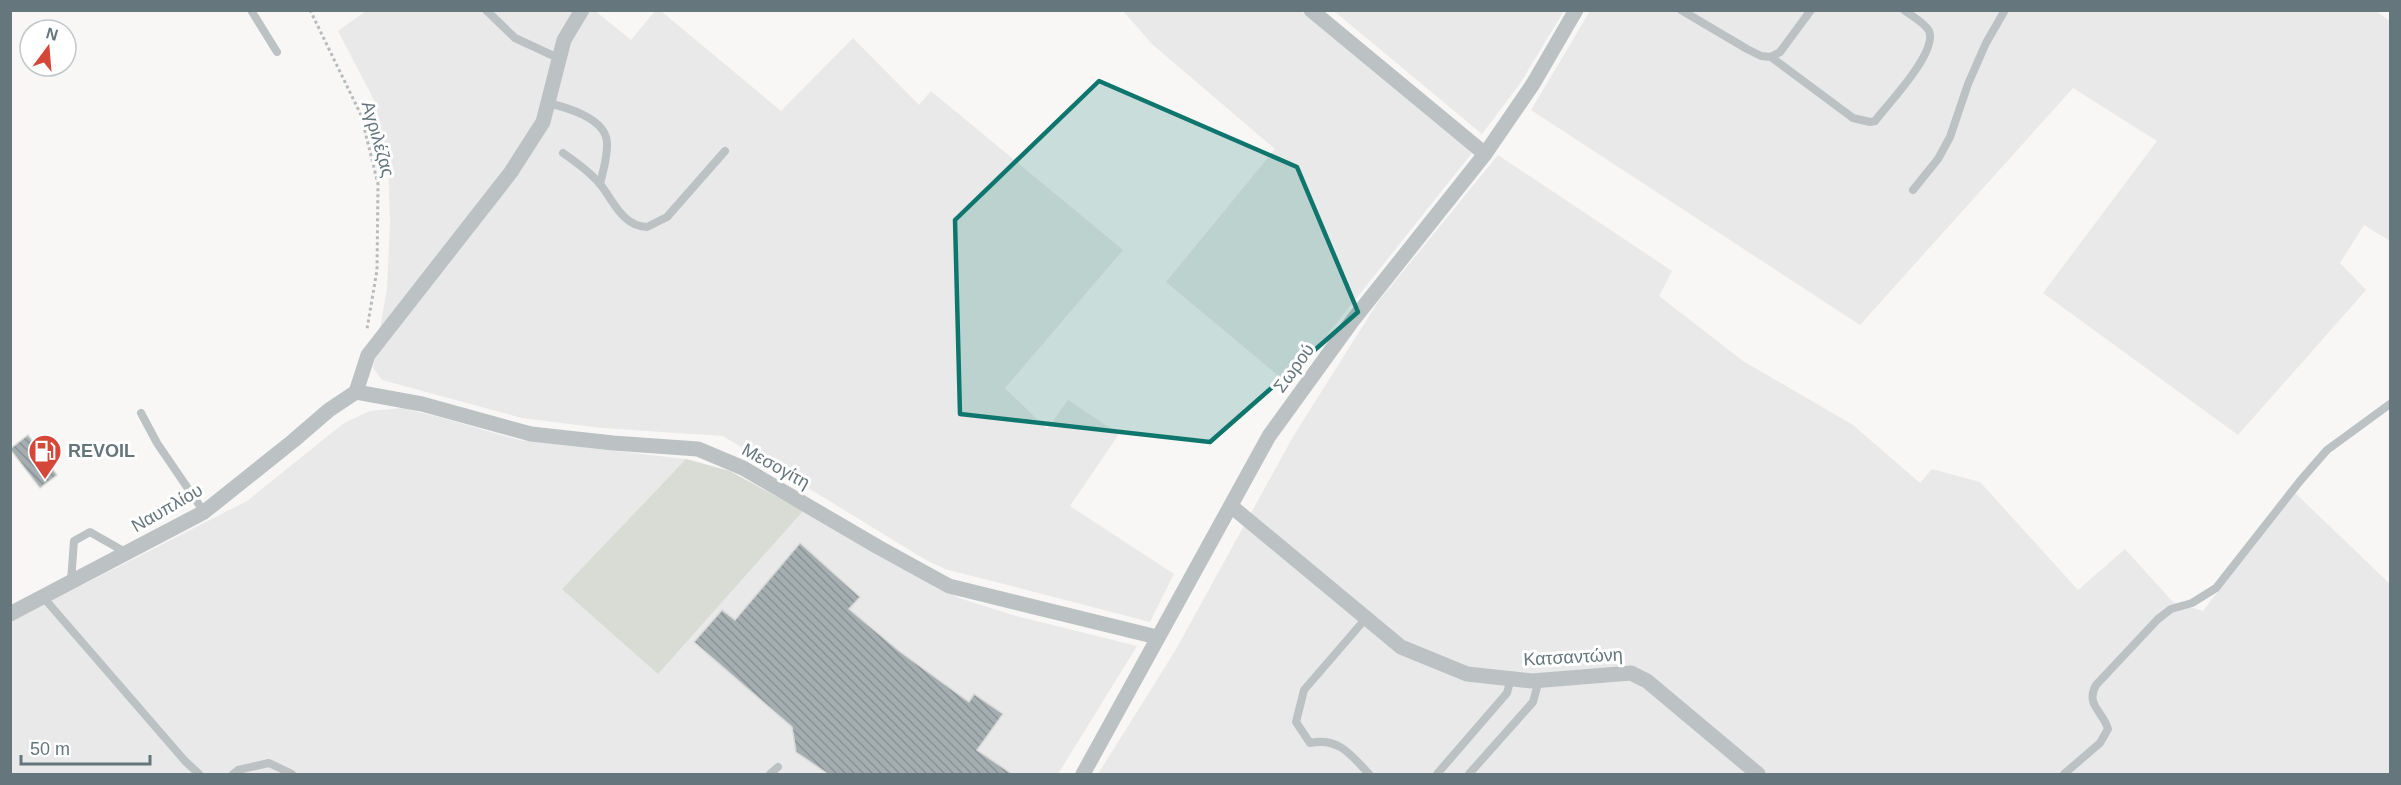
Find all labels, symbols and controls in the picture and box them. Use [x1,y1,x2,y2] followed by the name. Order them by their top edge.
[18,18,78,78] north arrow
[44,24,60,44] text: N
[358,99,398,179] street label: Αγριλέζας
[1270,340,1318,396] street label: Σωρού
[27,433,63,480] fuel station icon: REVOIL
[739,439,813,493] street label: Μεσογίτη
[68,441,135,461] place label: REVOIL
[128,480,206,536] street label: Ναυπλίου
[1523,644,1623,670] street label: Κατσαντώνη
[21,728,150,766] scale bar
[30,739,70,759] text: 50 m

